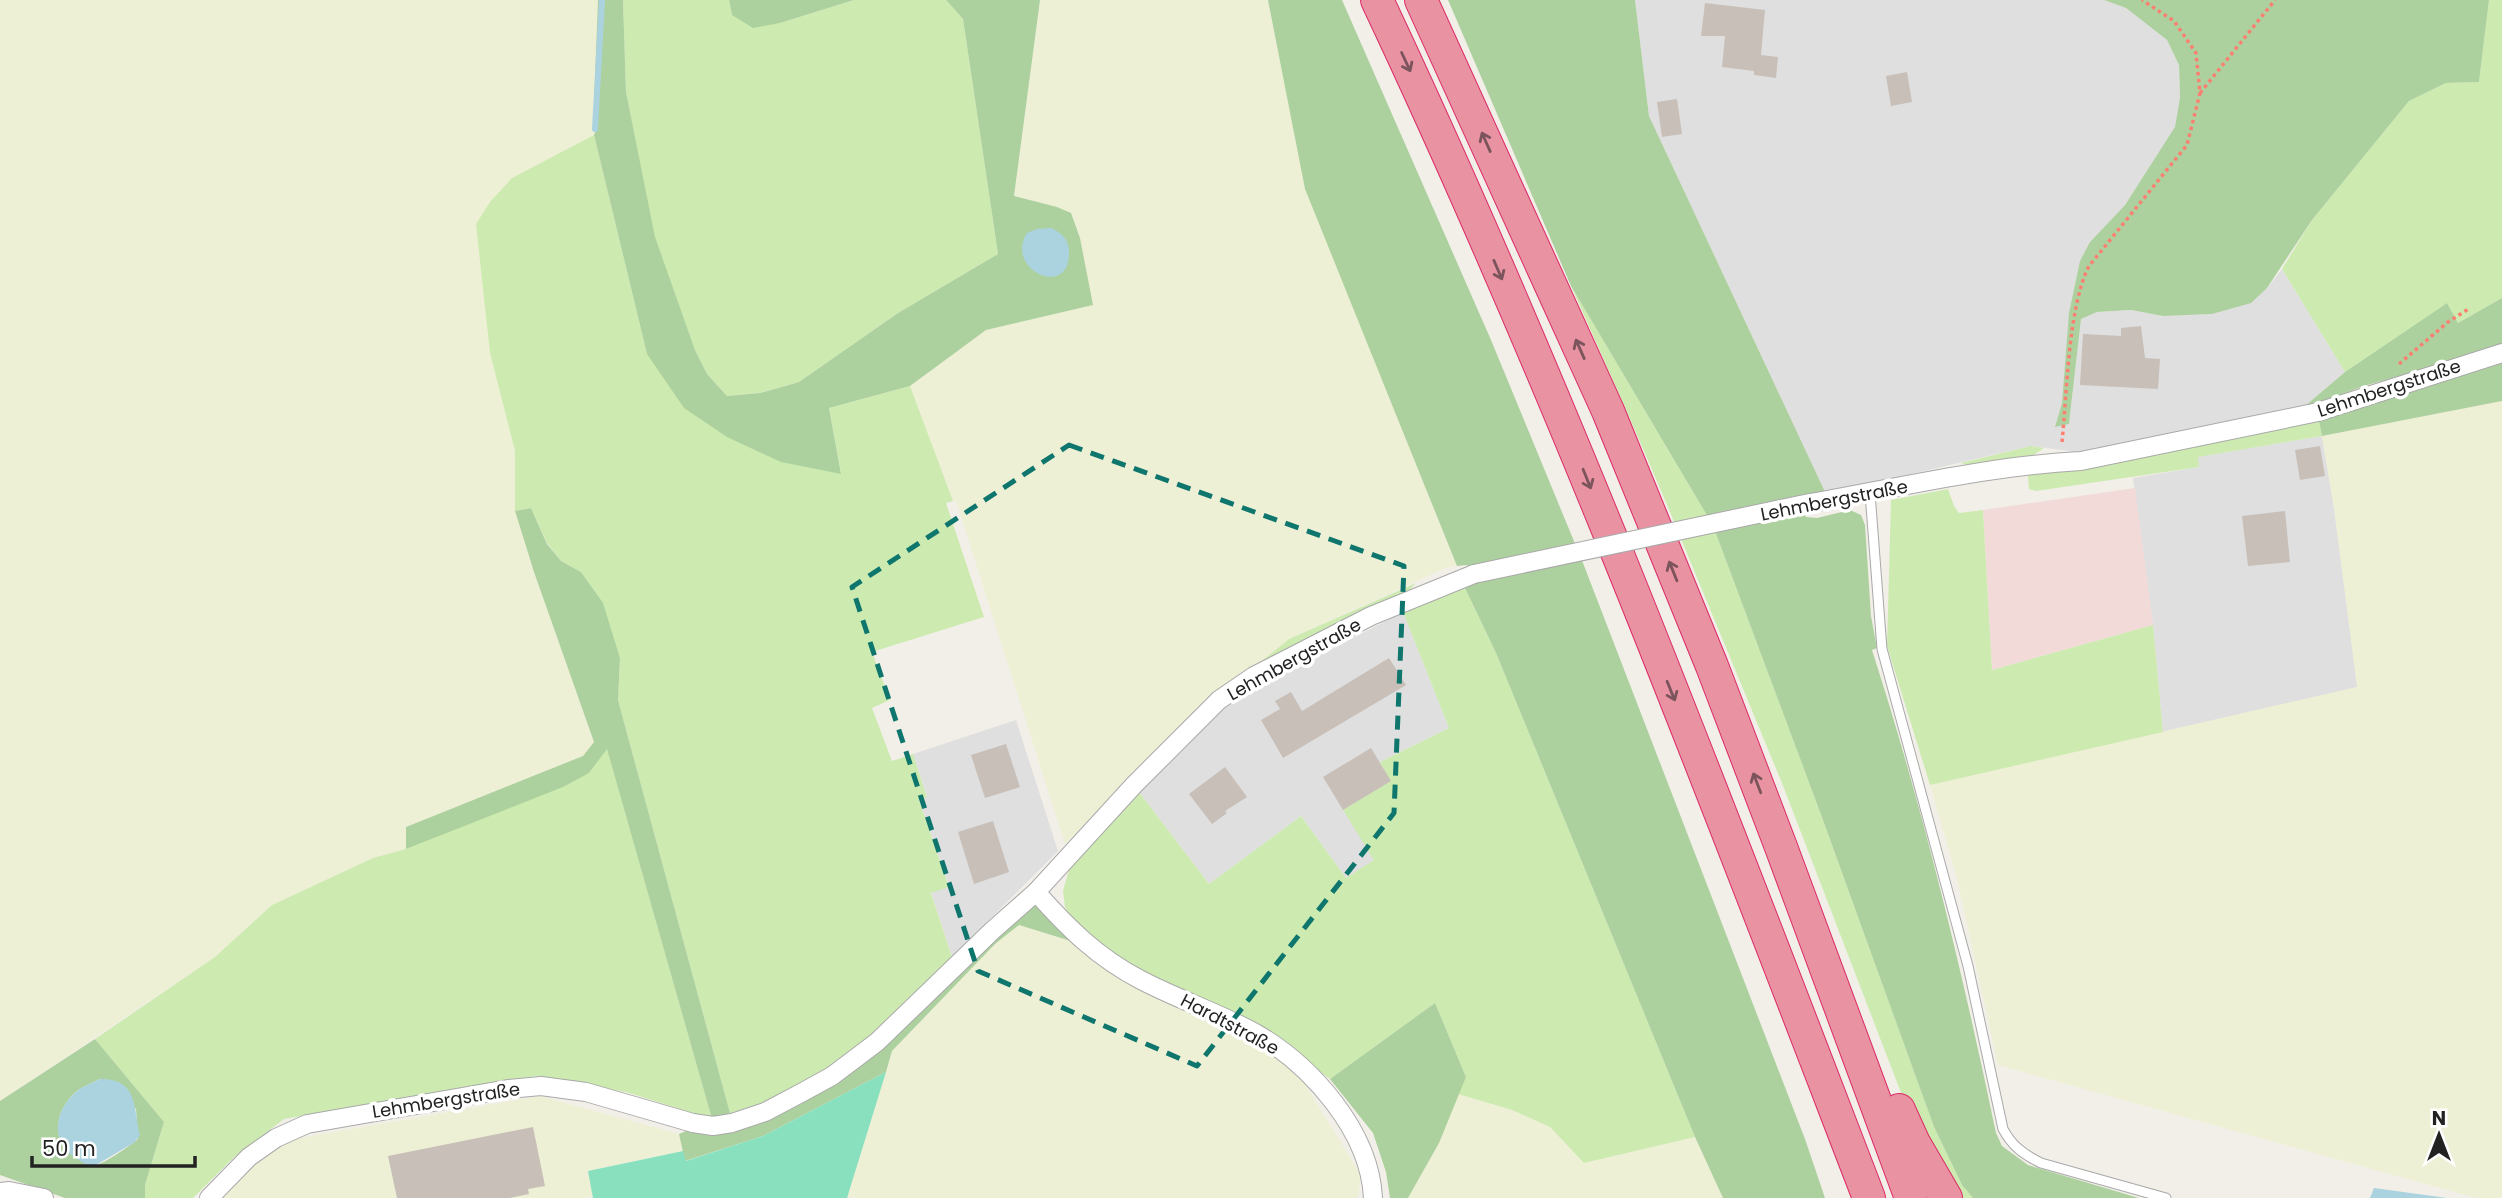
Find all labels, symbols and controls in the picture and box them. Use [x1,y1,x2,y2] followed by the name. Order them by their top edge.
[1400,51,1414,72] one-way arrow
[1479,132,1492,153] one-way arrow
[1492,259,1505,280] one-way arrow
[1573,339,1586,360] one-way arrow
[2314,353,2464,423] street label: Lehmbergstraße
[1581,468,1594,490] one-way arrow
[1758,473,1910,527] street label: Lehmbergstraße
[1666,561,1679,583] one-way arrow
[1223,612,1365,706] street label: Lehmbergstraße
[1666,679,1679,701] one-way arrow
[1749,773,1762,794] one-way arrow
[1176,988,1284,1060] street label: Hardtstraße
[370,1076,522,1124] street label: Lehmbergstraße
[2404,1100,2474,1170] north arrow
[2432,1105,2446,1132] text: N
[32,1124,194,1168] scale bar
[42,1134,96,1163] text: 50 m

